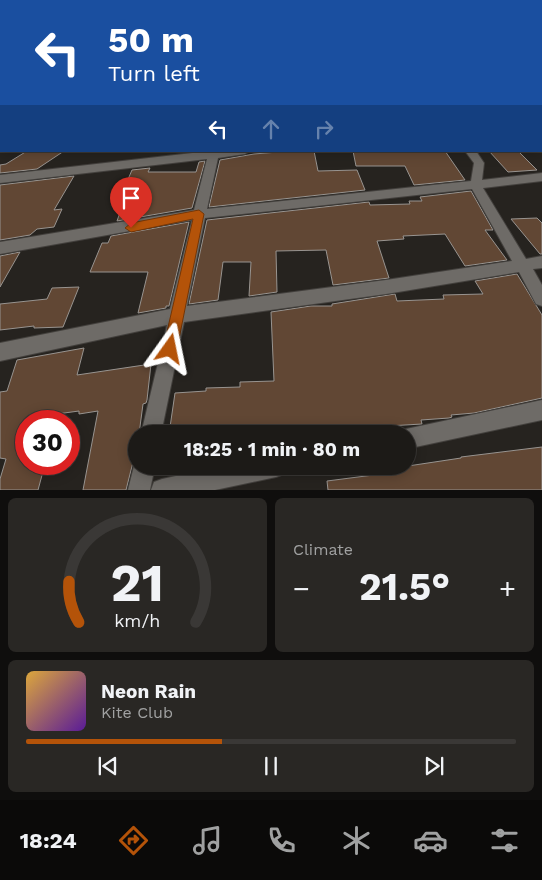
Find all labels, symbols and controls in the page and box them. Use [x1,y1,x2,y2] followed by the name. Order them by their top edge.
[108,19,194,61] text: 50 m
[25,20,90,85] icon: left
[108,61,200,86] text: Turn left
[204,115,232,143] icon: left
[257,115,285,143] icon: ahead
[310,115,338,143] icon: right
[110,177,152,228] pin
[117,184,145,212] icon: arrive
[143,322,195,374] position arrow
[15,410,80,475] speed limit sign: 30
[184,438,360,461] text: 18:25 · 1 min · 80 m
[293,540,353,559] text: Climate
[111,553,164,614] text: 21
[359,565,450,609] text: 21.5°
[293,572,310,605] text: −
[499,572,516,605] text: +
[114,610,161,631] text: km/h
[101,680,196,703] text: Neon Rain
[101,703,173,722] text: Kite Club
[94,752,122,780] icon: previous
[257,752,285,780] icon: pause
[420,752,448,780] icon: next
[116,823,151,858] icon: directions
[190,823,225,858] icon: music
[264,823,299,858] icon: phone
[339,823,374,858] icon: climate
[413,823,448,858] icon: car
[487,823,522,858] icon: filters
[20,828,77,853] text: 18:24

